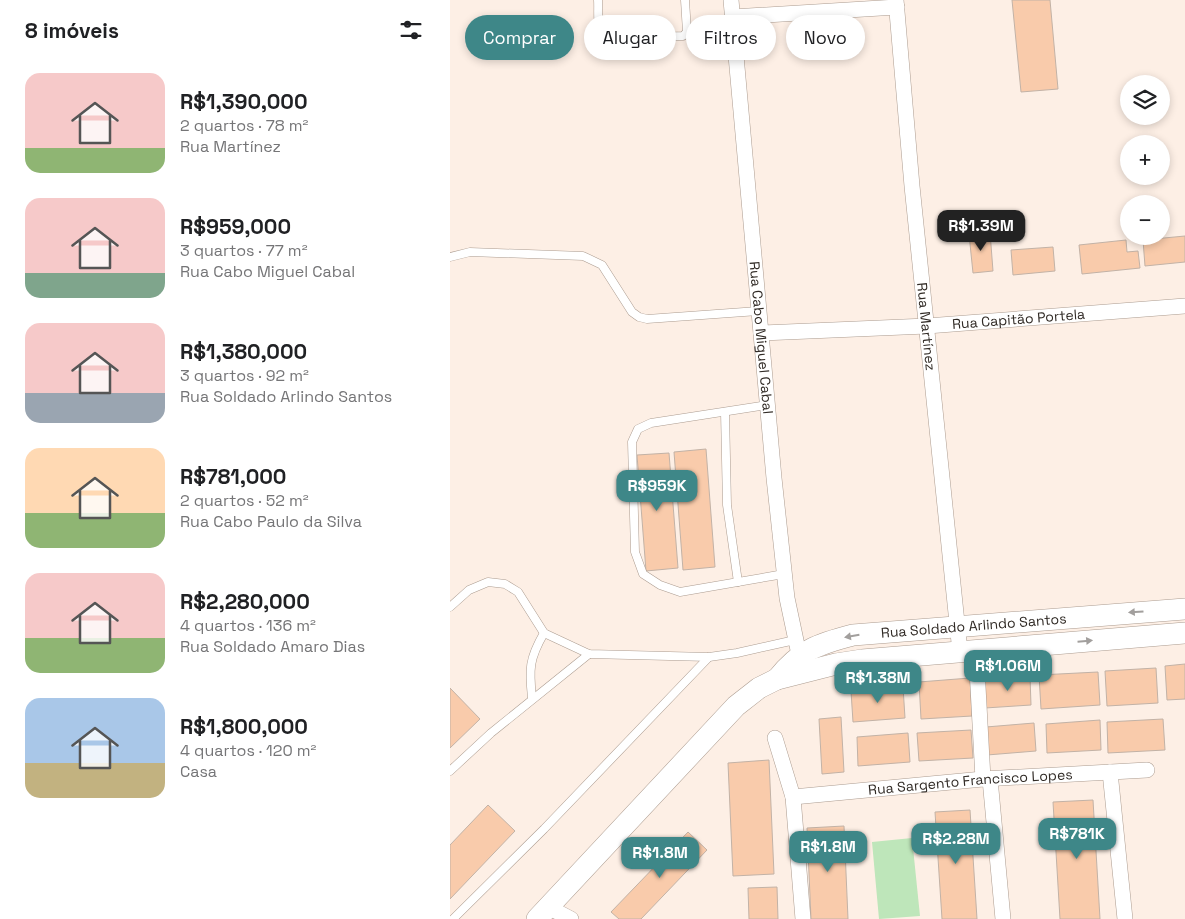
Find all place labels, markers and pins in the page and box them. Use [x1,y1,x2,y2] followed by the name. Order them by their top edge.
[935,210,1027,252] pin: R$1.39M
[616,470,698,512] pin: R$959K
[962,650,1054,692] pin: R$1.06M
[832,662,924,704] pin: R$1.38M
[1036,818,1118,860] pin: R$781K
[910,822,1002,865] pin: R$2.28M
[787,830,869,873] pin: R$1.8M
[619,836,701,879] pin: R$1.8M

